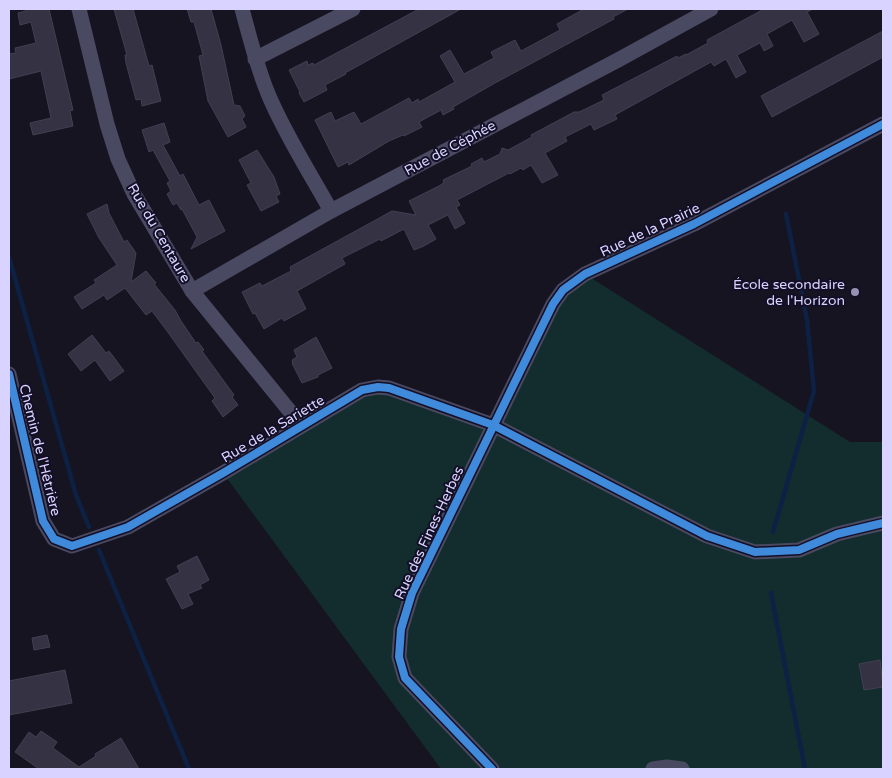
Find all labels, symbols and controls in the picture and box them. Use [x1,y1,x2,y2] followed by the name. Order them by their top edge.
[401,117,499,179] street label: Rue de Céphée
[124,180,194,286] street label: Rue du Centaure
[597,199,703,261] street label: Rue de la Prairie
[733,276,845,309] place label: École secondaire de l'Horizon
[849,286,861,298] marker: École secondaire de l'Horizon
[15,382,65,518] street label: Chemin de l'Hêtrière
[218,391,328,466] street label: Rue de la Sariette
[391,463,467,602] street label: Rue des Fines-Herbes

